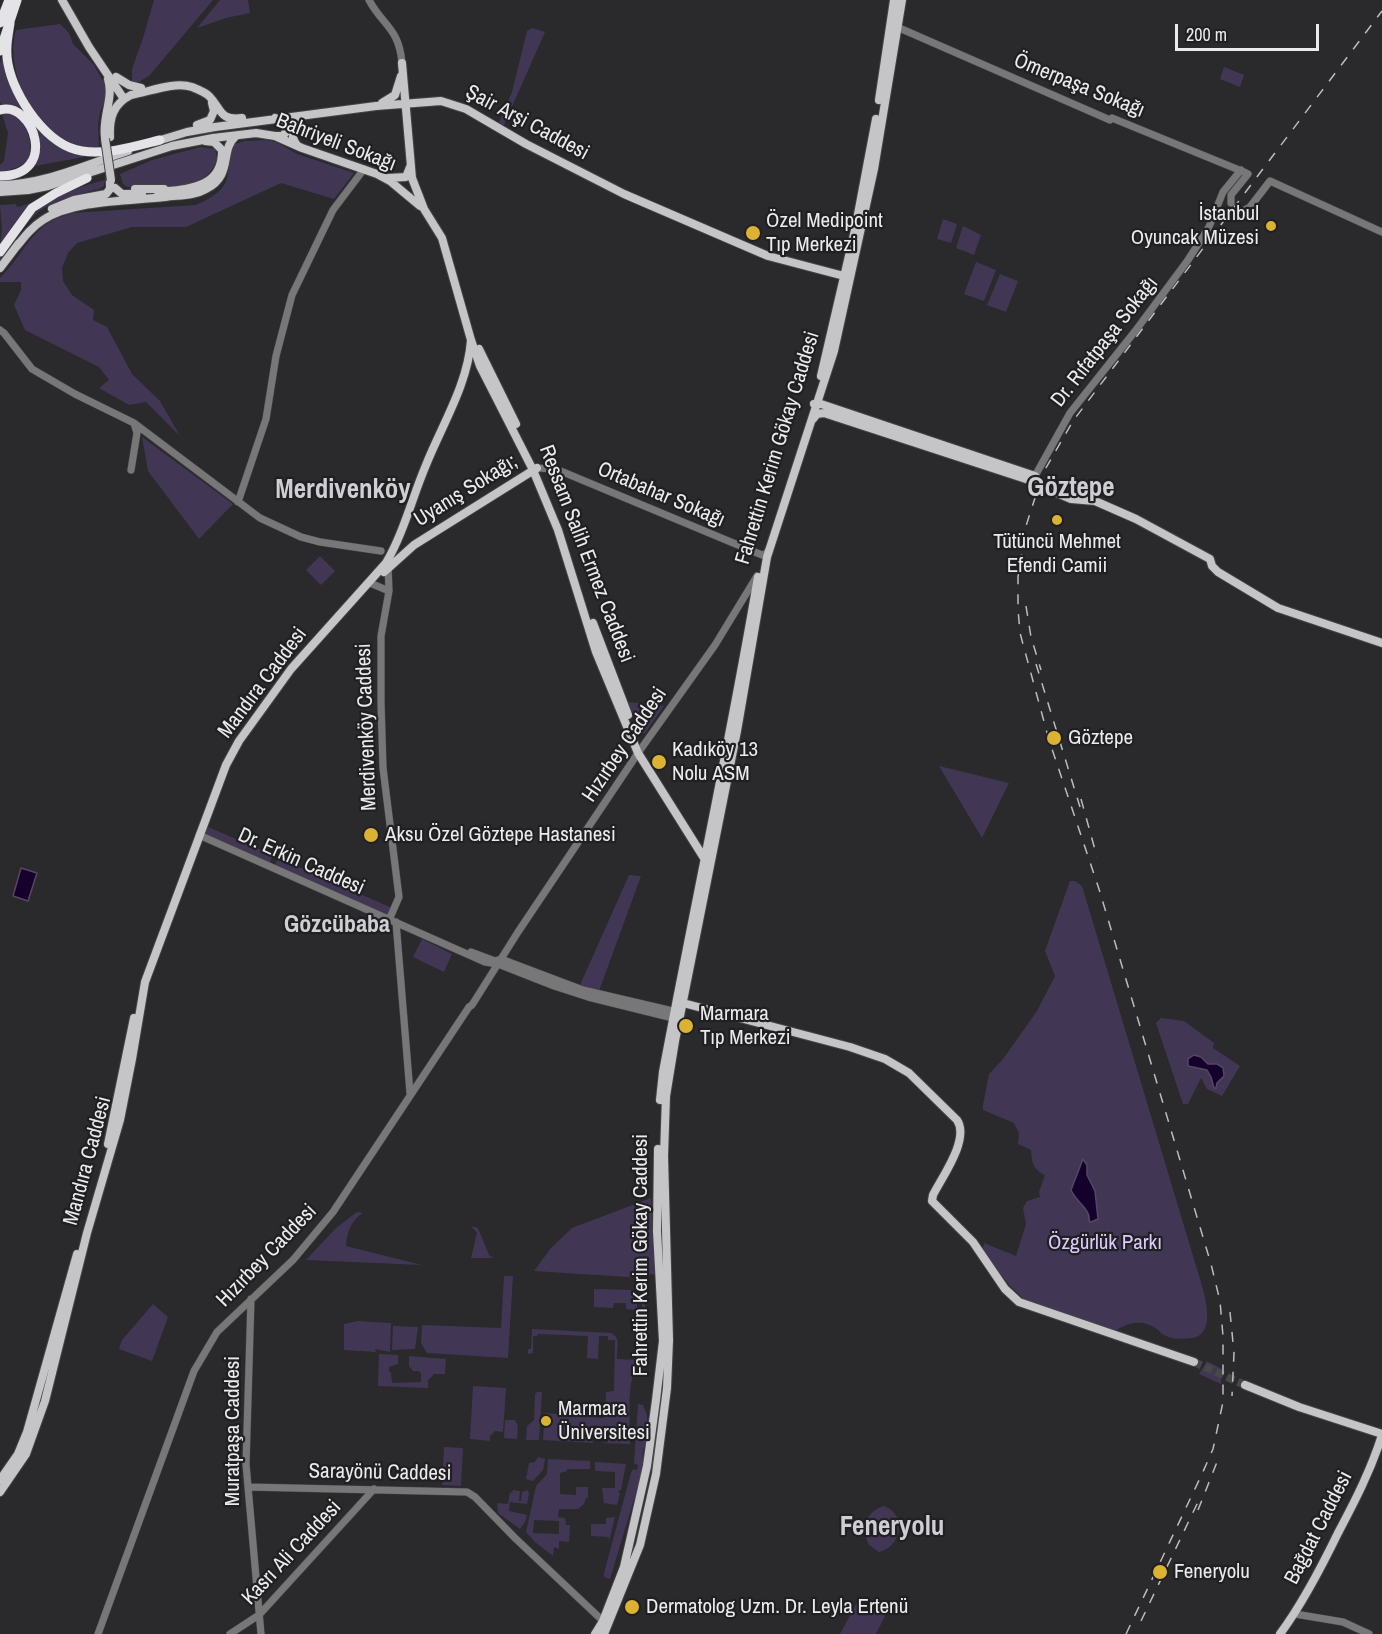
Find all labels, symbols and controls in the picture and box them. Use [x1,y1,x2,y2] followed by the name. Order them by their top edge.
[1178,12,1322,50] scale bar
[1186,22,1227,47] text: 200 m
[1010,48,1148,124] street label: Ömerpaşa Sokağı
[461,80,593,166] street label: Şair Arşi Caddesi
[273,109,399,177] street label: Bahriyeli Sokağı
[1131,201,1259,251] place label: İstanbul Oyuncak Müzesi
[766,208,883,258] place label: Özel Medipoint Tıp Merkezi
[1264,219,1278,233] marker: İstanbul Oyuncak Müzesi
[744,224,762,242] marker: Özel Medipoint Tıp Merkezi
[1046,272,1164,412] street label: Dr. Rıfatpaşa Sokağı
[731,328,825,568] street label: Fahrettin Kerim Gökay Caddesi
[533,442,639,666] street label: Ressam Salih Ermez Caddesi
[410,449,522,533] street label: Uyanış Sokağı;
[594,457,728,533] street label: Ortabahar Sokağı
[1027,473,1115,505] district label: Göztepe
[275,475,411,507] district label: Merdivenköy
[1050,513,1064,527] marker: Tütüncü Mehmet Efendi Camii
[993,529,1121,579] place label: Tütüncü Mehmet Efendi Camii
[213,623,313,743] street label: Mandıra Caddesi
[351,643,383,811] street label: Merdivenköy Caddesi
[577,683,673,807] street label: Hızırbey Caddesi
[1068,725,1133,751] place label: Göztepe
[1045,729,1063,747] marker: Göztepe
[672,737,758,787] place label: Kadıköy 13 Nolu ASM
[650,753,668,771] marker: Kadıköy 13 Nolu ASM
[385,822,616,848] place label: Aksu Özel Göztepe Hastanesi
[234,823,368,901] street label: Dr. Erkin Caddesi
[362,826,380,844] marker: Aksu Özel Göztepe Hastanesi
[284,912,390,940] district label: Gözcübaba
[700,1001,791,1051] place label: Marmara Tıp Merkezi
[677,1017,695,1035] marker: Marmara Tıp Merkezi
[59,1094,117,1228] street label: Mandıra Caddesi
[628,1134,654,1376] street label: Fahrettin Kerim Gökay Caddesi
[212,1199,322,1313] street label: Hızırbey Caddesi
[1048,1230,1162,1256] park label: Özgürlük Parkı
[220,1356,246,1506] street label: Muratpaşa Caddesi
[558,1396,650,1446] place label: Marmara Üniversitesi
[539,1414,553,1428] marker: Marmara Üniversitesi
[308,1459,452,1487] street label: Sarayönü Caddesi
[1280,1467,1358,1589] street label: Bağdat Caddesi
[237,1495,347,1611] street label: Kasrı Ali Caddesi
[840,1512,944,1544] district label: Feneryolu
[1174,1559,1250,1585] place label: Feneryolu
[1151,1563,1169,1581] marker: Feneryolu
[646,1594,908,1620] place label: Dermatolog Uzm. Dr. Leyla Ertenü
[623,1598,641,1616] marker: Dermatolog Uzm. Dr. Leyla Ertenü

